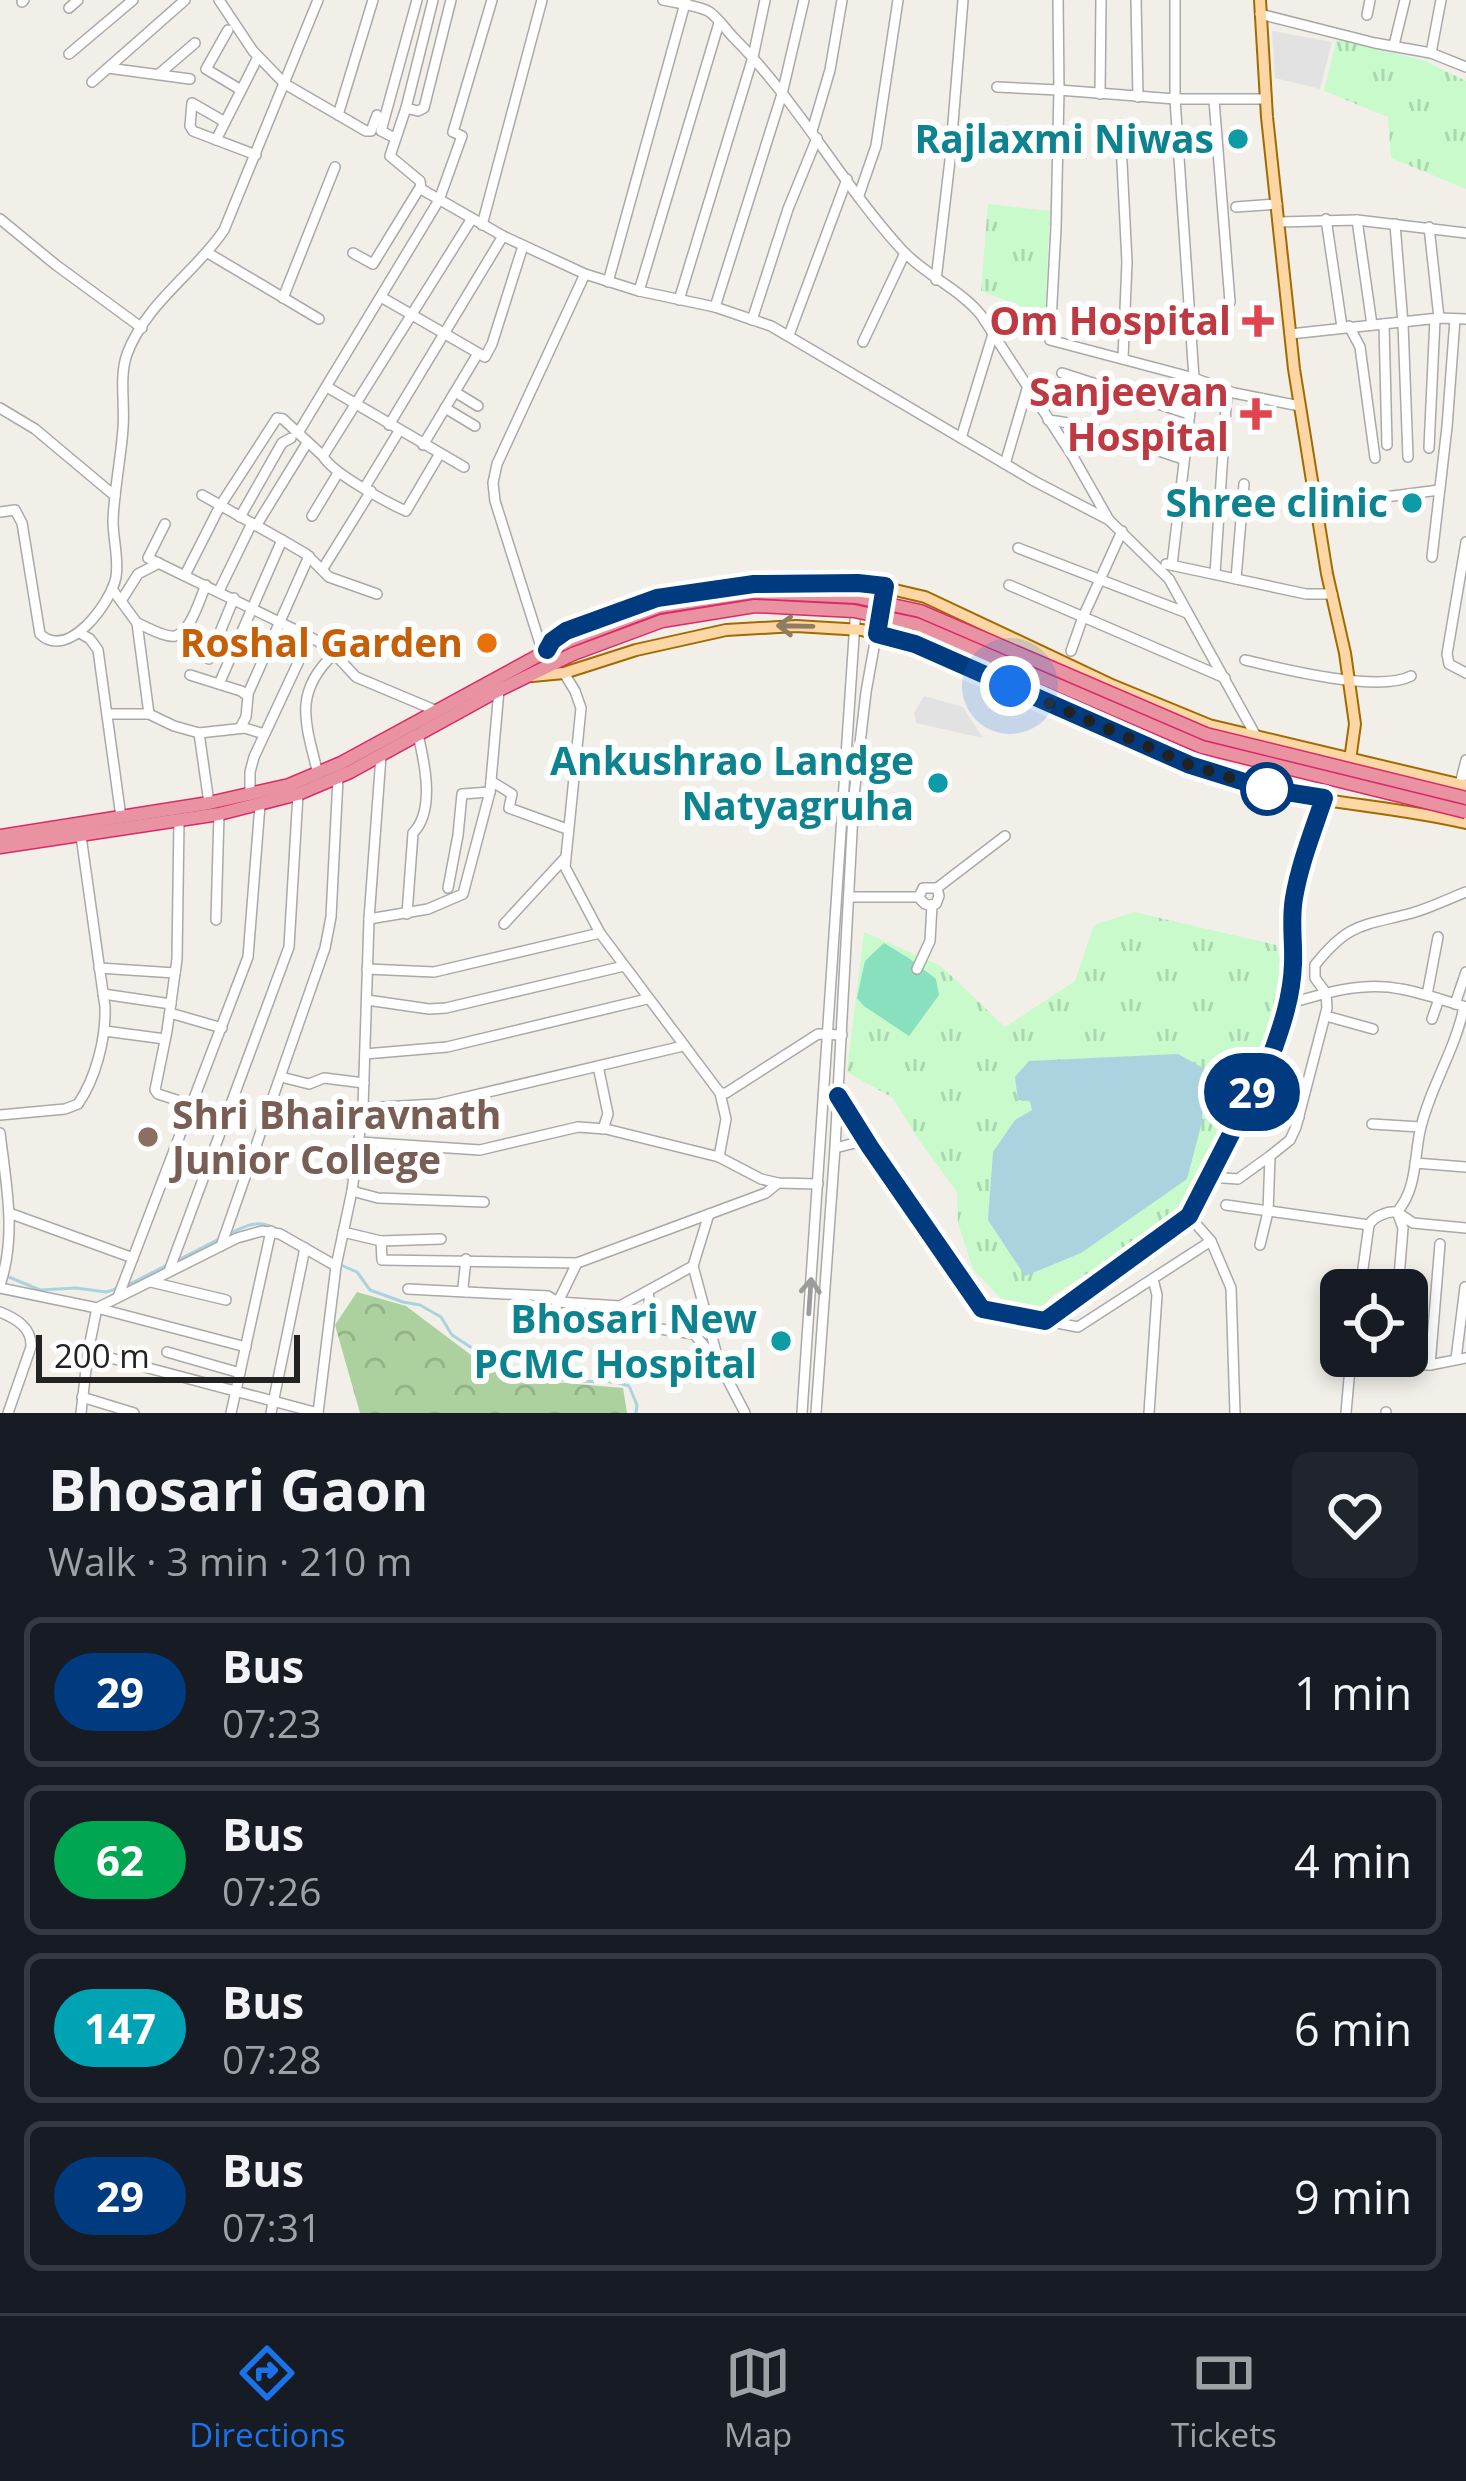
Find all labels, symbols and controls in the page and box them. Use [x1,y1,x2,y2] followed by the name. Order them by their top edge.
[915,111,1214,164] place label: Rajlaxmi Niwas
[1225,126,1251,152] marker: Rajlaxmi Niwas
[989,293,1231,346] place label: Om Hospital
[1242,305,1274,337] marker: Om Hospital
[1029,364,1229,462] place label: Sanjeevan Hospital
[1240,398,1272,430] marker: Sanjeevan Hospital
[1166,475,1388,528] place label: Shree clinic
[1399,490,1425,516] marker: Shree clinic
[180,615,463,668] place label: Roshal Garden
[776,615,815,637] one-way arrow
[474,630,500,656] marker: Roshal Garden
[980,656,1040,716] your location
[550,733,914,831] place label: Ankushrao Landge Natyagruha
[1242,764,1292,814] unlabelled marker
[925,770,951,796] marker: Ankushrao Landge Natyagruha
[1198,1053,1306,1131] line badge: 29
[1228,1063,1276,1120] text: 29
[169,1087,501,1185] place label: Shri Bhairavnath Junior College
[135,1124,161,1150] marker: Shri Bhairavnath Junior College
[1320,1269,1428,1377] map controls
[1320,1269,1428,1377] button: locate
[799,1277,822,1316] one-way arrow
[474,1291,757,1389] place label: Bhosari New PCMC Hospital
[768,1328,794,1354] marker: Bhosari New PCMC Hospital
[36,1329,300,1382] scale bar
[54,1333,150,1378] text: 200 m
[48,1450,428,1528] text: Bhosari Gaon
[1292,1452,1418,1578] button: heart
[48,1534,412,1587] text: Walk · 3 min · 210 m
[222,1635,304,1696] text: Bus
[1294,1662,1412,1723] text: 1 min
[96,1663,144,1720] text: 29
[222,1696,321,1749] text: 07:23
[222,1803,304,1864] text: Bus
[1294,1830,1412,1891] text: 4 min
[96,1831,144,1888] text: 62
[222,1864,321,1917] text: 07:26
[222,1971,304,2032] text: Bus
[1294,1998,1412,2059] text: 6 min
[84,1999,156,2056] text: 147
[222,2032,321,2085] text: 07:28
[222,2139,304,2200] text: Bus
[1294,2166,1412,2227] text: 9 min
[96,2167,144,2224] text: 29
[222,2200,321,2253] text: 07:31
[189,2340,345,2457] tab: Directions
[724,2340,792,2457] tab: Map
[1171,2340,1277,2457] tab: Tickets

